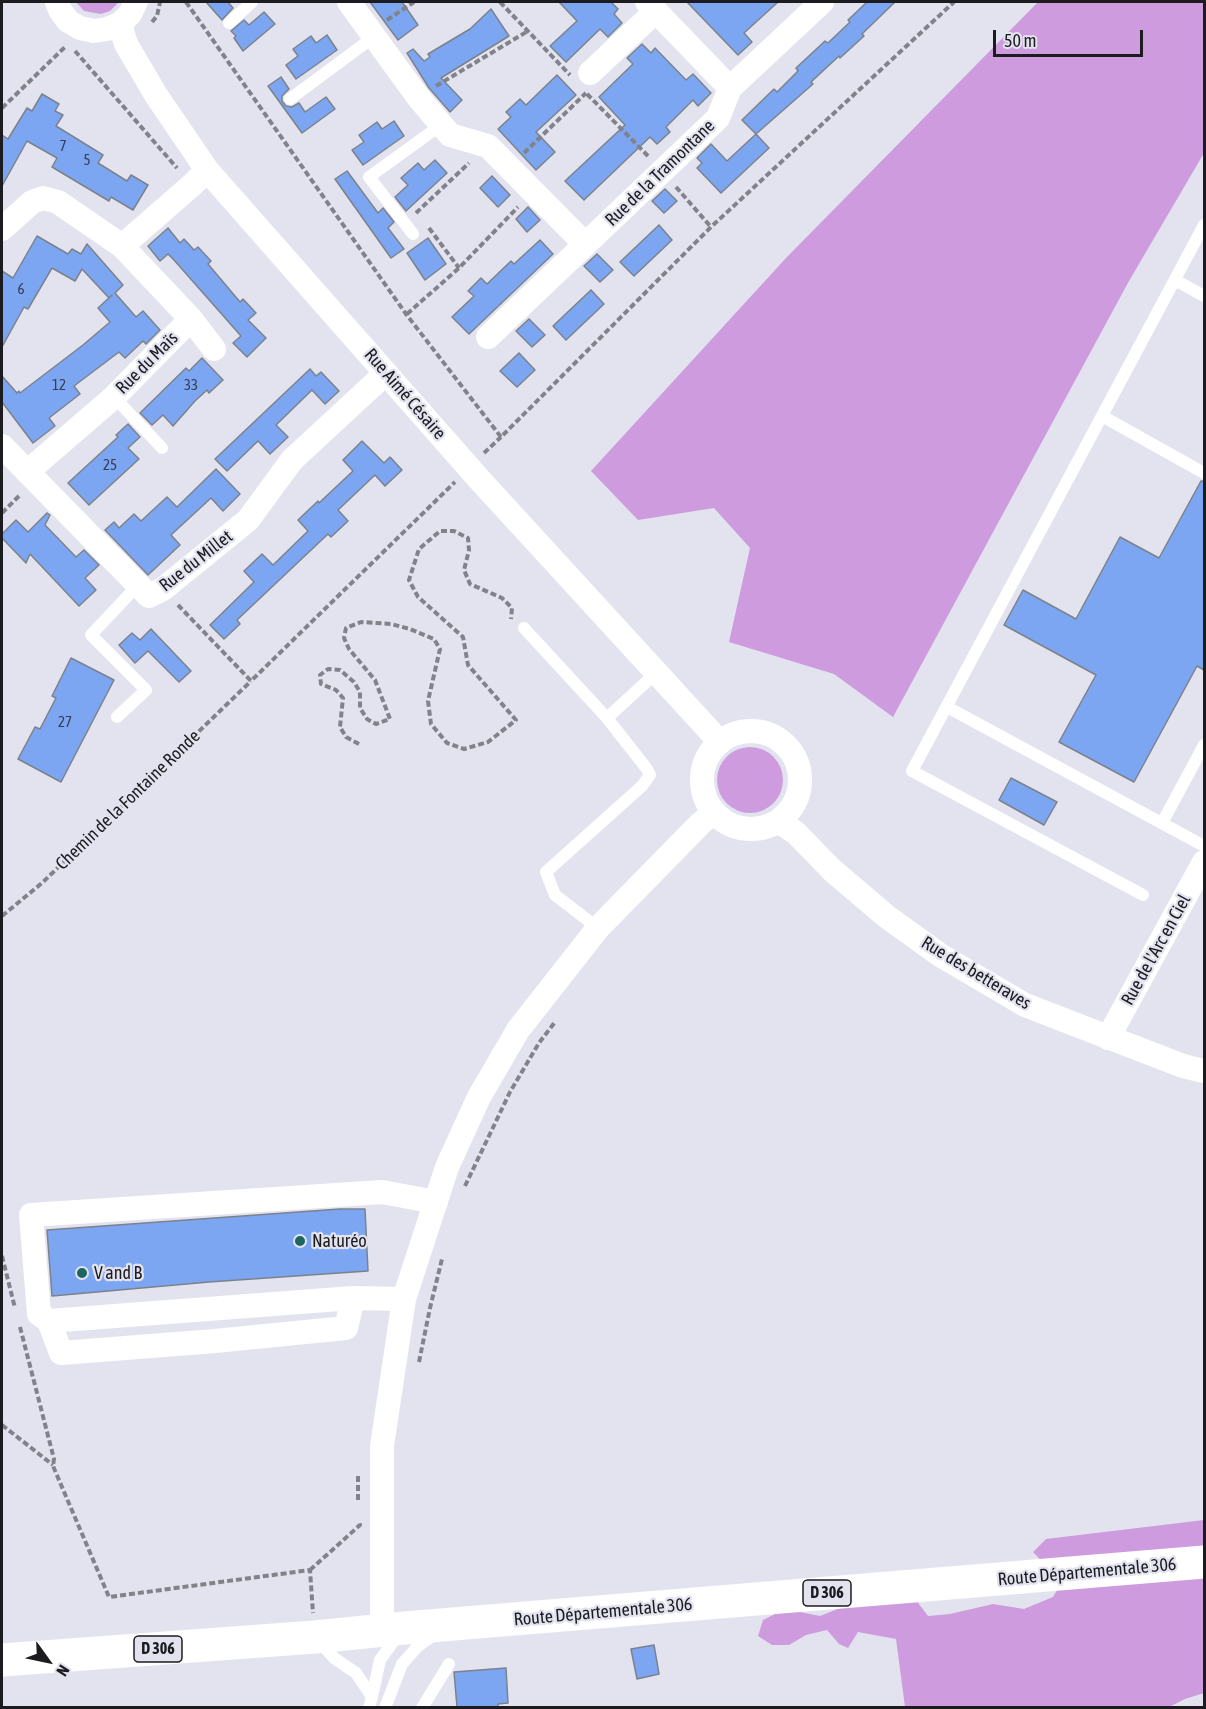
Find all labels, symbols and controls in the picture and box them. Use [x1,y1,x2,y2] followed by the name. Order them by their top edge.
[996,18,1146,56] scale bar
[1004,30,1036,51] text: 50 m
[601,115,719,231] street label: Rue de la Tramontane
[59,137,67,155] house number: 7
[83,151,91,169] house number: 5
[17,280,25,298] house number: 6
[111,327,183,399] street label: Rue du Maïs
[360,344,450,444] street label: Rue Aimé Césaire
[52,376,66,394] house number: 12
[184,376,198,394] house number: 33
[103,456,117,474] house number: 25
[155,526,237,596] street label: Rue du Millet
[58,713,72,731] house number: 27
[51,726,205,874] street label: Chemin de la Fontaine Ronde
[1117,891,1195,1009] street label: Rue de l'Arc en Ciel
[917,932,1035,1014] street label: Rue des betteraves
[312,1230,367,1252] place label: Naturéo
[293,1234,307,1248] marker: Naturéo
[94,1262,142,1284] place label: V and B
[75,1266,89,1280] marker: V and B
[997,1553,1177,1591] street label: Route Départementale 306
[803,1580,851,1606] road number: D 306
[513,1593,693,1631] street label: Route Départementale 306
[18,1631,78,1691] north arrow
[134,1636,182,1662] road number: D 306
[53,1662,73,1680] text: N

